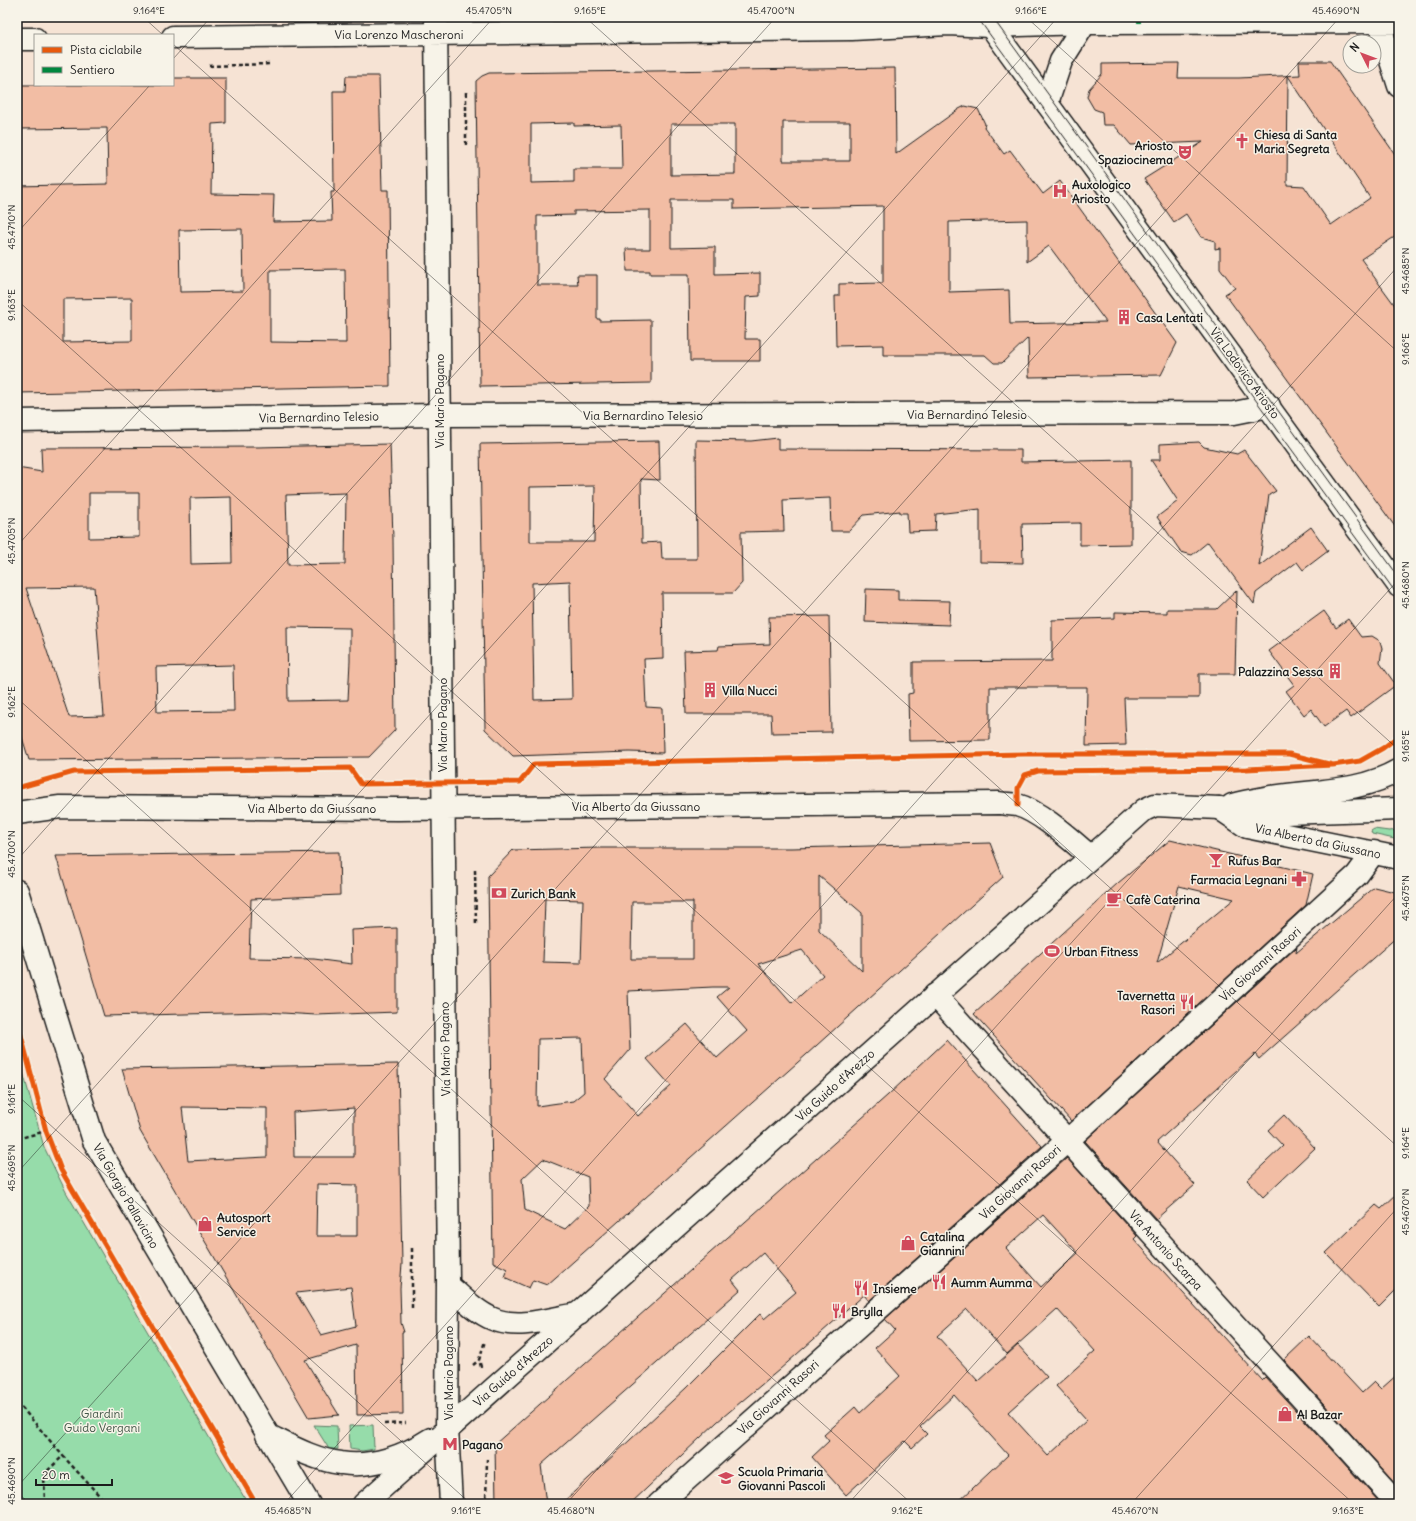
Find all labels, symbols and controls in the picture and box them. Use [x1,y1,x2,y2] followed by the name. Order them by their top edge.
[133,4,165,17] text: 9.164°E
[466,4,512,17] text: 45.4705°N
[574,4,606,17] text: 9.165°E
[747,4,795,17] text: 45.4700°N
[1015,4,1047,17] text: 9.166°E
[1312,4,1360,17] text: 45.4690°N
[335,27,463,42] street label: Via Lorenzo Mascheroni
[34,34,174,86] legend
[1342,34,1382,74] north arrow
[1347,40,1362,55] text: N
[70,42,142,57] text: Pista ciclabile
[70,62,115,77] text: Sentiero
[1254,127,1337,157] place label: Chiesa di Santa Maria Segreta
[1233,132,1251,150] church icon: Chiesa di Santa Maria Segreta
[1098,138,1173,168] place label: Ariosto Spaziocinema
[1176,143,1194,161] theatre icon: Ariosto Spaziocinema
[1072,177,1131,206] place label: Auxologico Ariosto
[1051,182,1069,200] hospital icon: Auxologico Ariosto
[5,205,18,249] text: 45.4710°N
[1399,248,1412,294] text: 45.4685°N
[5,289,18,321] text: 9.163°E
[1115,308,1133,326] building icon: Casa Lentati
[1136,310,1203,325] place label: Casa Lentati
[1207,324,1283,422] street label: Via Lodovico Ariosto
[1399,333,1412,365] text: 9.166°E
[432,353,447,448] street label: Via Mario Pagano
[907,407,1027,422] street label: Via Bernardino Telesio
[259,408,379,426] street label: Via Bernardino Telesio
[583,408,703,423] street label: Via Bernardino Telesio
[5,518,18,564] text: 45.4705°N
[1399,561,1412,609] text: 45.4680°N
[1326,662,1344,680] building icon: Palazzina Sessa
[1238,664,1323,679] place label: Palazzina Sessa
[435,677,450,772] street label: Via Mario Pagano
[701,681,719,699] building icon: Villa Nucci
[722,683,778,698] place label: Villa Nucci
[5,686,18,718] text: 9.162°E
[1399,730,1412,762] text: 9.165°E
[572,799,701,814] street label: Via Alberto da Giussano
[248,801,377,816] street label: Via Alberto da Giussano
[1254,820,1383,862] street label: Via Alberto da Giussano
[5,830,18,878] text: 45.4700°N
[1207,851,1225,869] bar icon: Rufus Bar
[1228,853,1282,868] place label: Rufus Bar
[1290,870,1308,888] pharmacy icon: Farmacia Legnani
[1190,872,1287,888] place label: Farmacia Legnani
[1399,875,1412,921] text: 45.4675°N
[490,884,508,902] bank icon: Zurich Bank
[511,886,576,901] place label: Zurich Bank
[1105,890,1123,908] cafe icon: Cafè Caterina
[1126,892,1200,907] place label: Cafè Caterina
[1216,924,1304,1004] street label: Via Giovanni Rasori
[1043,942,1061,960] sports icon: Urban Fitness
[1064,944,1139,959] place label: Urban Fitness
[1117,988,1175,1017] place label: Tavernetta Rasori
[1178,993,1196,1011] restaurant icon: Tavernetta Rasori
[437,1001,453,1096] street label: Via Mario Pagano
[793,1046,878,1124] street label: Via Guido d'Arezzo
[5,1084,18,1114] text: 9.161°E
[1399,1127,1412,1159] text: 9.164°E
[90,1141,162,1251] street label: Via Giorgio Pallavicino
[976,1142,1064,1222] street label: Via Giovanni Rasori
[5,1145,18,1191] text: 45.4695°N
[1399,1189,1412,1235] text: 45.4670°N
[1126,1207,1206,1293] street label: Via Antonio Scarpa
[217,1210,271,1239] place label: Autosport Service
[196,1215,214,1233] shop icon: Autosport Service
[920,1229,965,1258] place label: Catalina Giannini
[899,1234,917,1252] shop icon: Catalina Giannini
[930,1273,948,1291] restaurant icon: Aumm Aumma
[951,1275,1032,1290] place label: Aumm Aumma
[852,1279,870,1297] restaurant icon: Insieme
[873,1281,917,1296] place label: Insieme
[830,1302,848,1320] restaurant icon: Brylla
[851,1304,883,1320] place label: Brylla
[441,1325,456,1420] street label: Via Mario Pagano
[470,1332,556,1410] street label: Via Guido d'Arezzo
[734,1357,822,1437] street label: Via Giovanni Rasori
[1276,1405,1294,1423] shop icon: Al Bazar
[64,1406,140,1435] park label: Giardini Guido Vergani
[1297,1407,1342,1422] place label: Al Bazar
[441,1435,459,1453] metro station icon: Pagano
[462,1437,503,1453] place label: Pagano
[5,1457,18,1505] text: 45.4690°N
[36,1461,112,1487] scale bar
[738,1464,826,1493] place label: Scuola Primaria Giovanni Pascoli
[42,1467,70,1482] text: 20 m
[717,1469,735,1487] school or university icon: Scuola Primaria Giovanni Pascoli
[265,1504,311,1517] text: 45.4685°N
[451,1504,481,1517] text: 9.161°E
[547,1504,595,1517] text: 45.4680°N
[891,1504,923,1517] text: 9.162°E
[1112,1504,1158,1517] text: 45.4670°N
[1332,1504,1364,1517] text: 9.163°E

